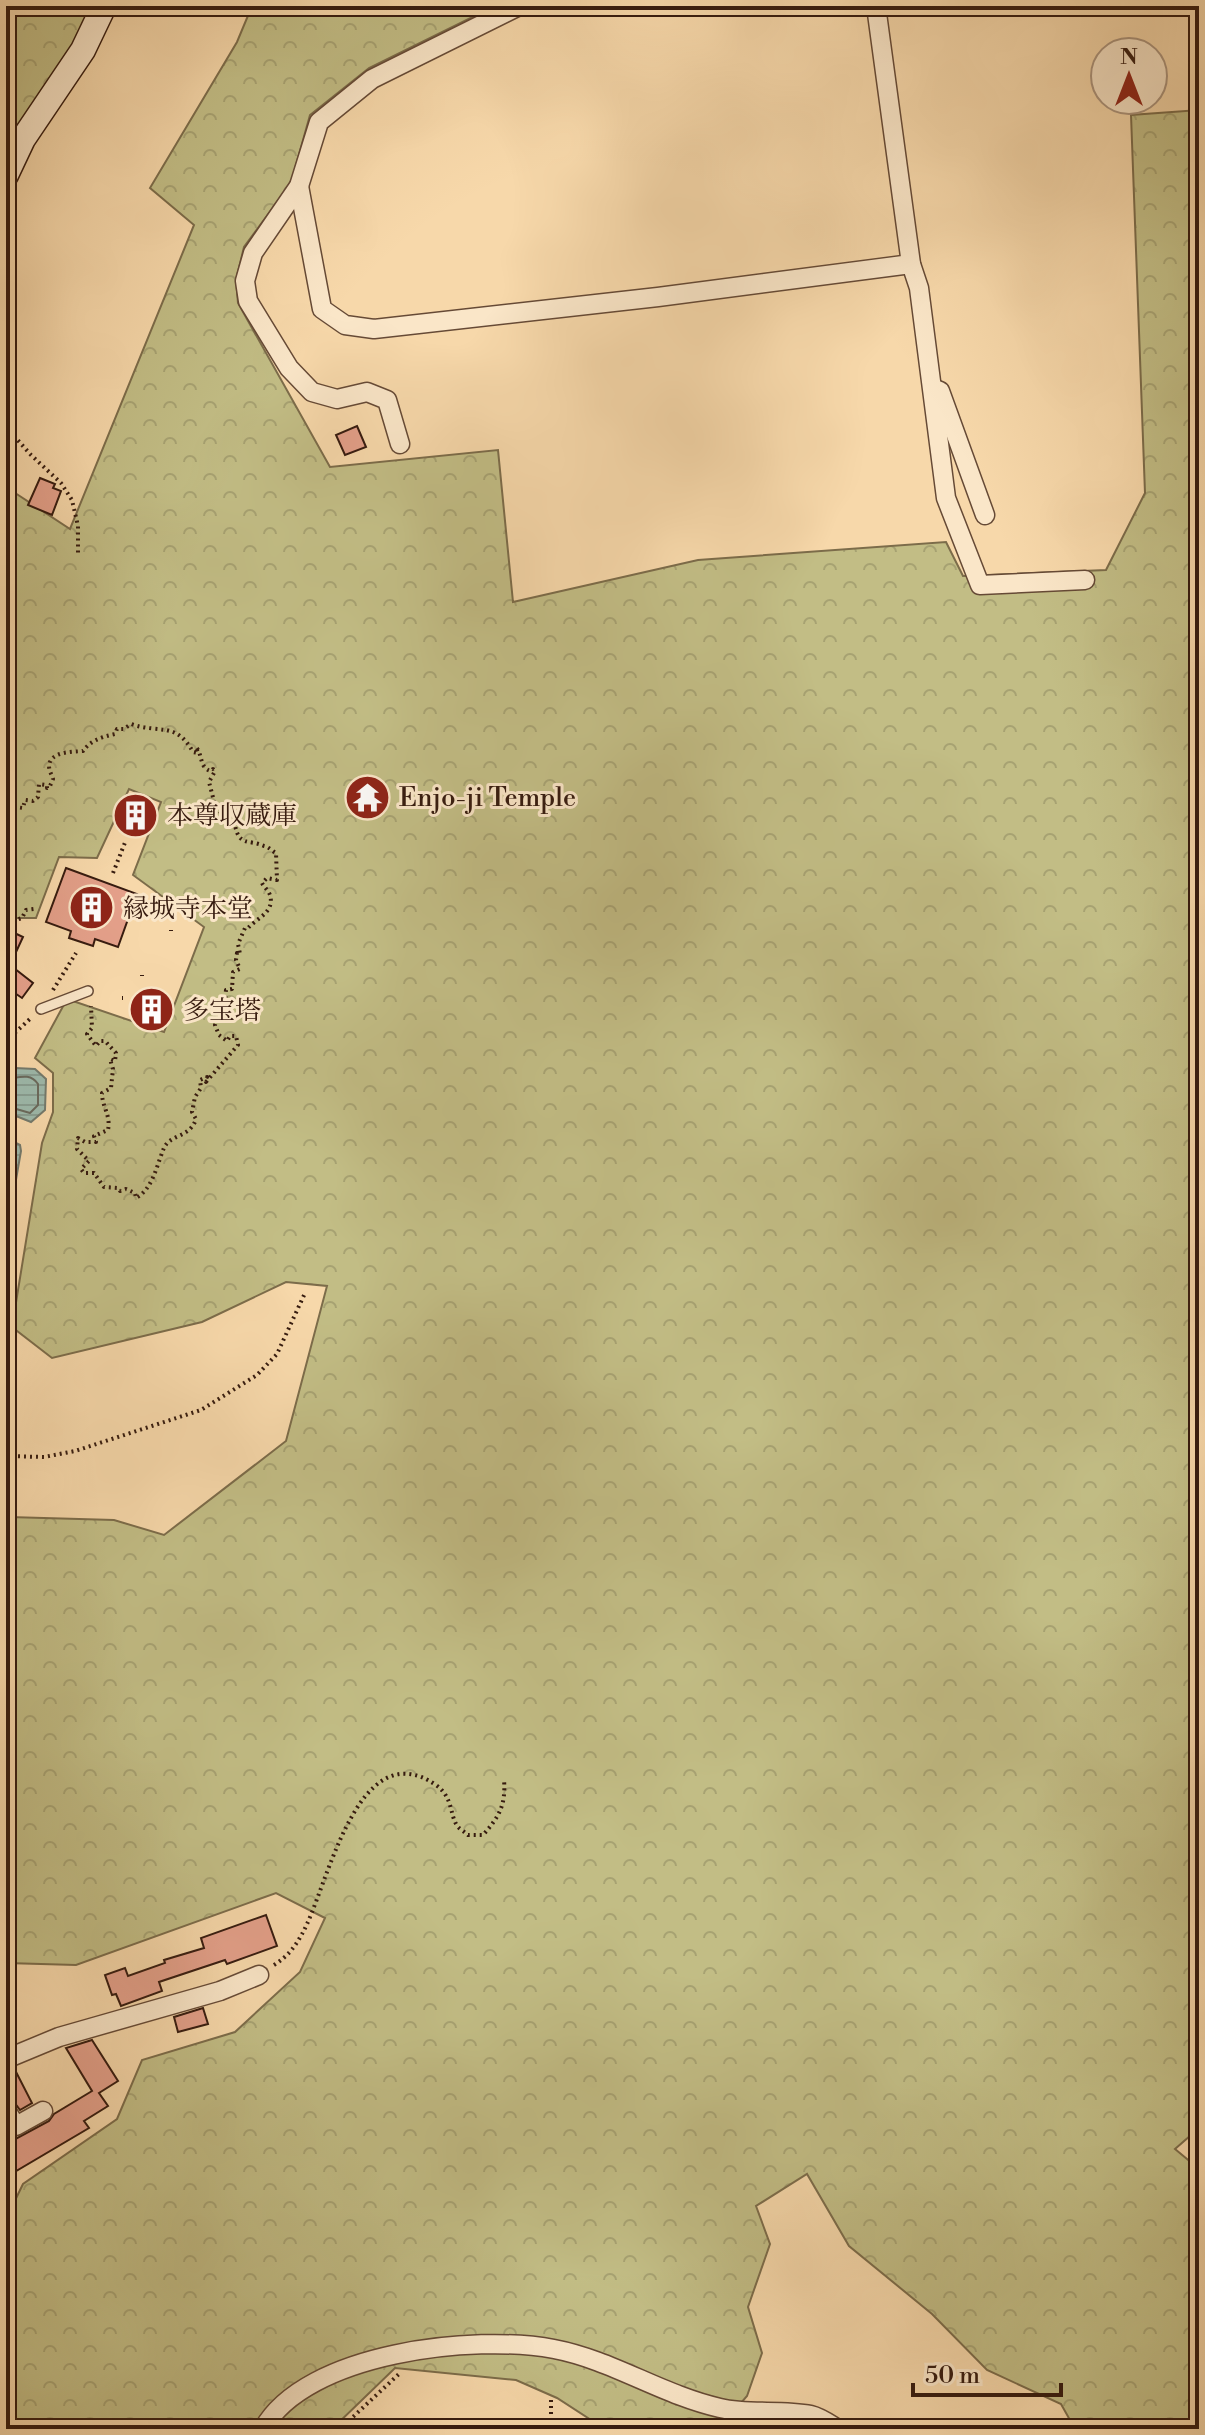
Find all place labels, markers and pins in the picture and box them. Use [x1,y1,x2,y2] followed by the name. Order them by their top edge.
[344,773,392,821] temple icon: Enjo-ji Temple
[399,782,576,814] place label: Enjo-ji Temple
[112,791,160,839] building icon: 本尊収蔵庫
[167,800,297,832] place label: 本尊収蔵庫
[68,884,116,932] building icon: 縁城寺本堂
[123,893,253,925] place label: 縁城寺本堂
[128,986,176,1034] building icon: 多宝塔
[183,995,261,1027] place label: 多宝塔

